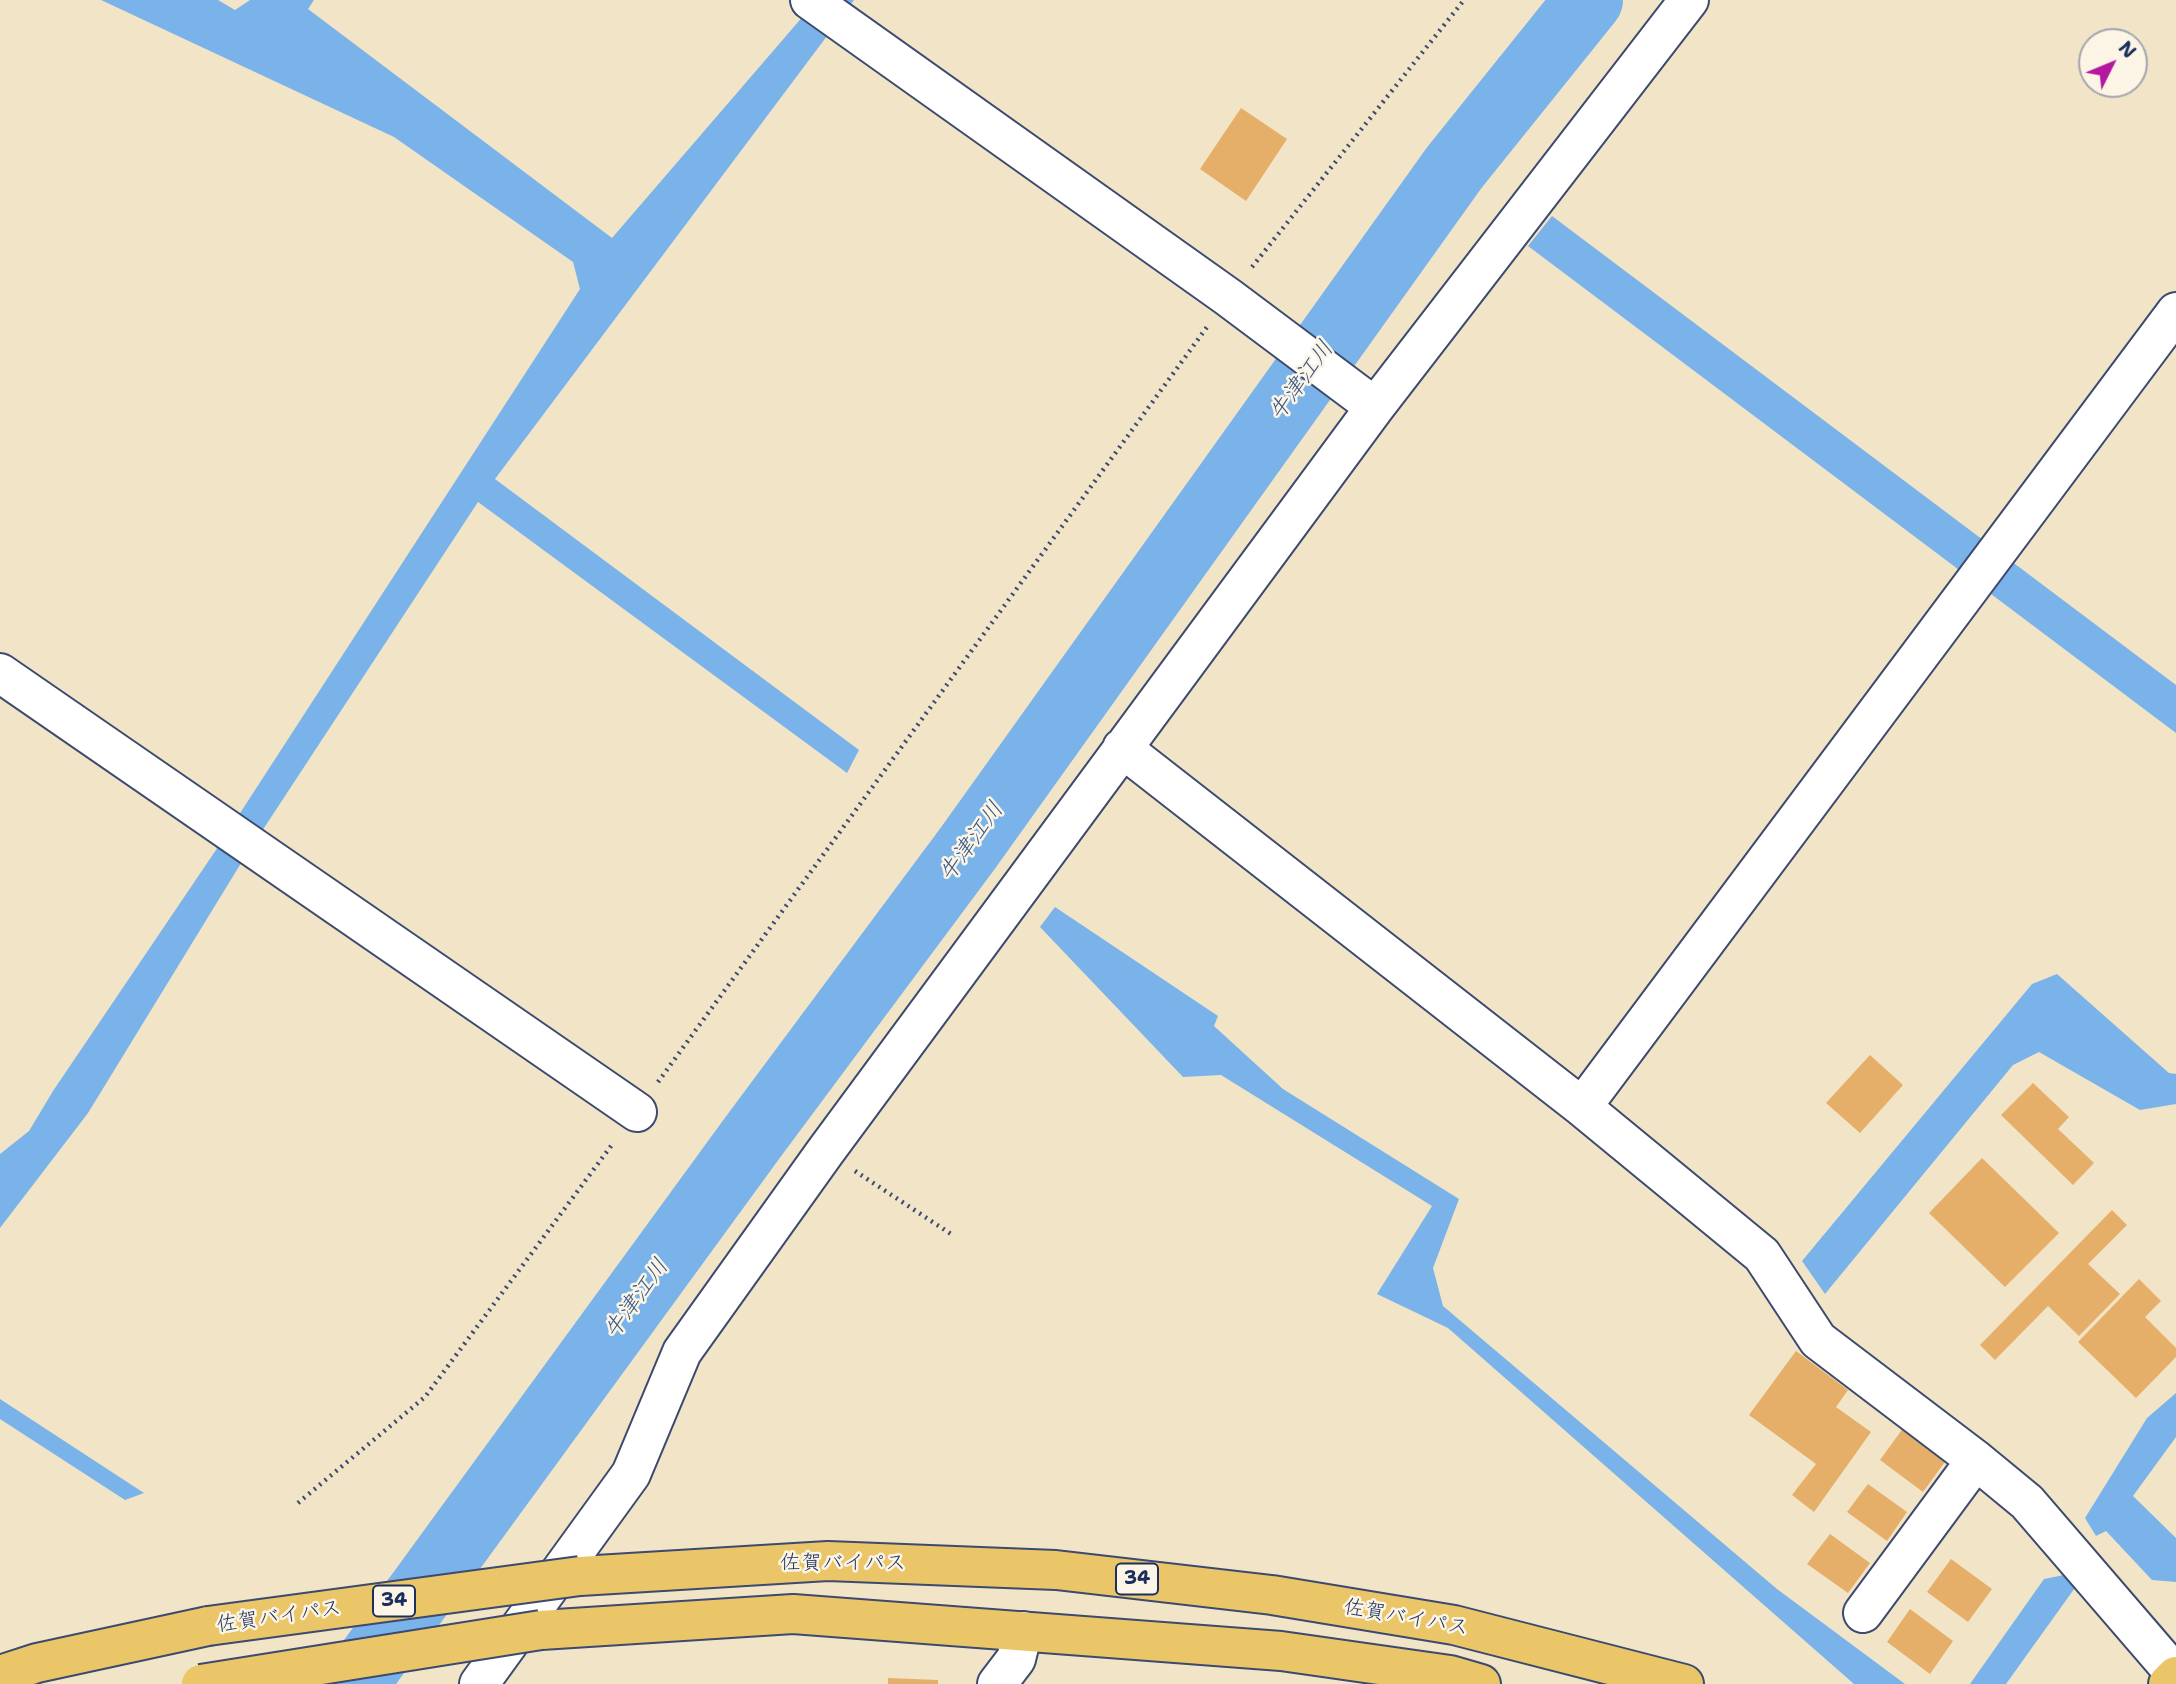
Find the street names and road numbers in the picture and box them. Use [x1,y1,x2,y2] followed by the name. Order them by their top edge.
[780,1551,906,1577] street label: 佐賀バイパス
[1116,1564,1158,1595] road number: 34
[373,1586,415,1616] road number: 34
[1342,1595,1470,1641] street label: 佐賀バイパス
[215,1596,343,1638] street label: 佐賀バイパス

